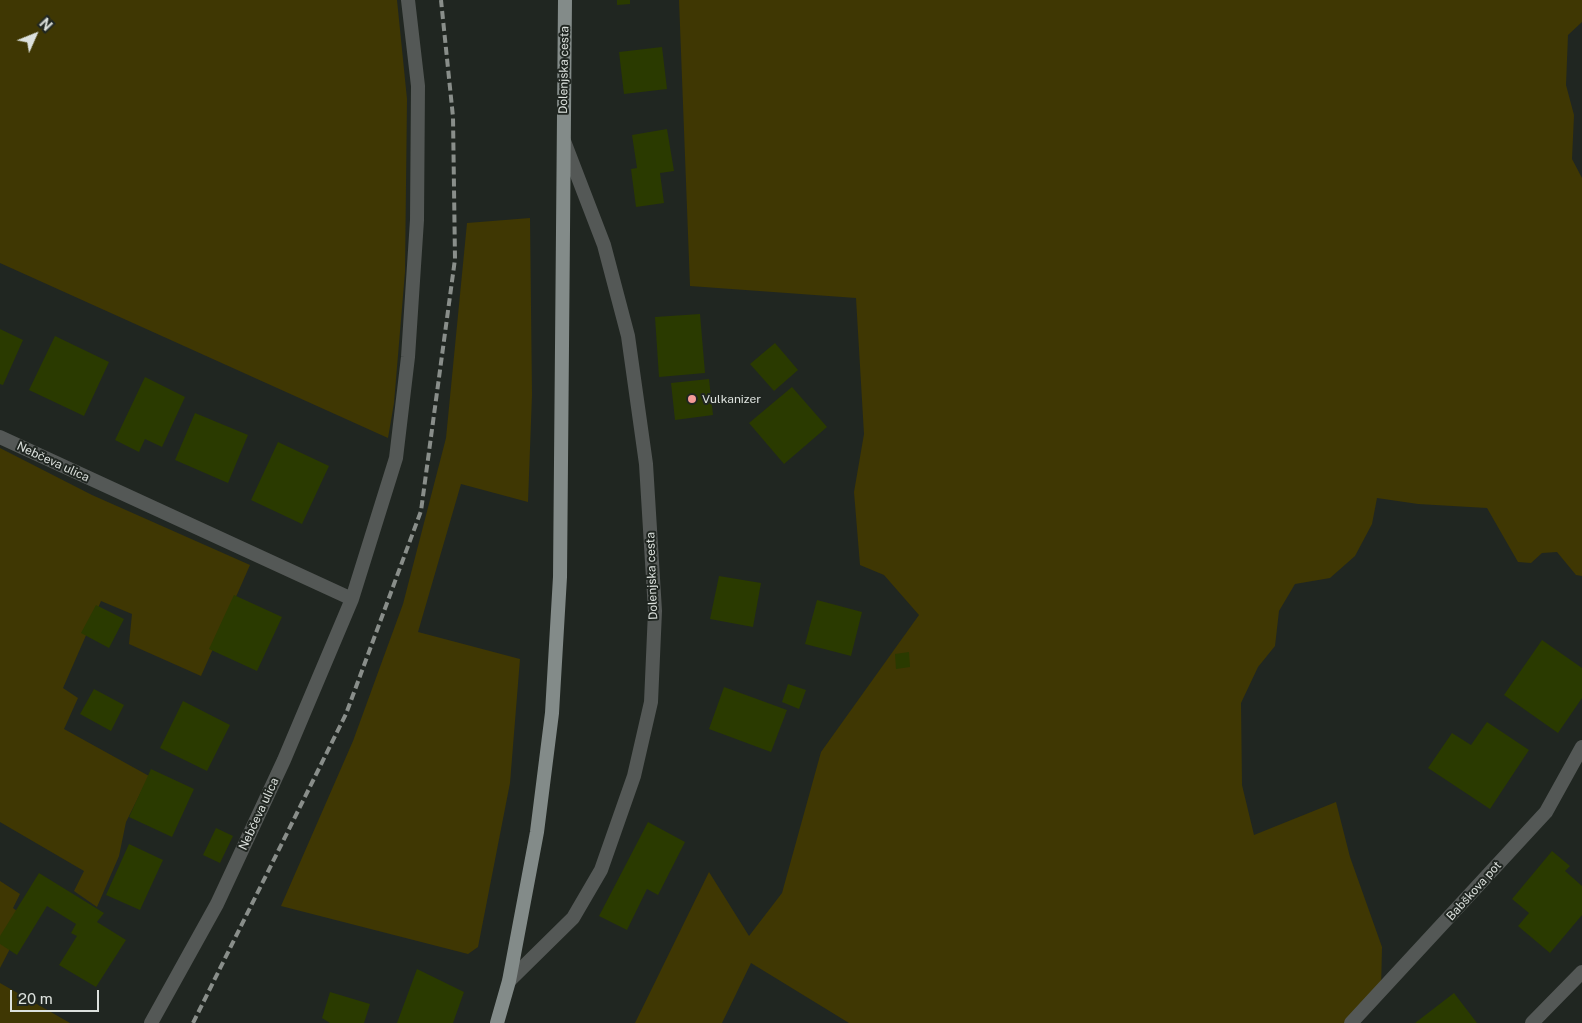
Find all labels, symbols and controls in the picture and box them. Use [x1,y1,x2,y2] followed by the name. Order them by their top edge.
[10,10,60,60] north arrow
[36,15,55,34] text: N
[556,26,572,114] street label: Dolenjska cesta
[702,392,761,406] place label: Vulkanizer
[686,393,698,405] marker: Vulkanizer
[14,439,92,485] street label: Nebčeva ulica
[643,532,661,620] street label: Dolenjska cesta
[236,775,282,853] street label: Nebčeva ulica
[1444,858,1504,924] street label: Babškova pot
[12,980,101,1012] scale bar
[18,990,53,1007] text: 20 m

